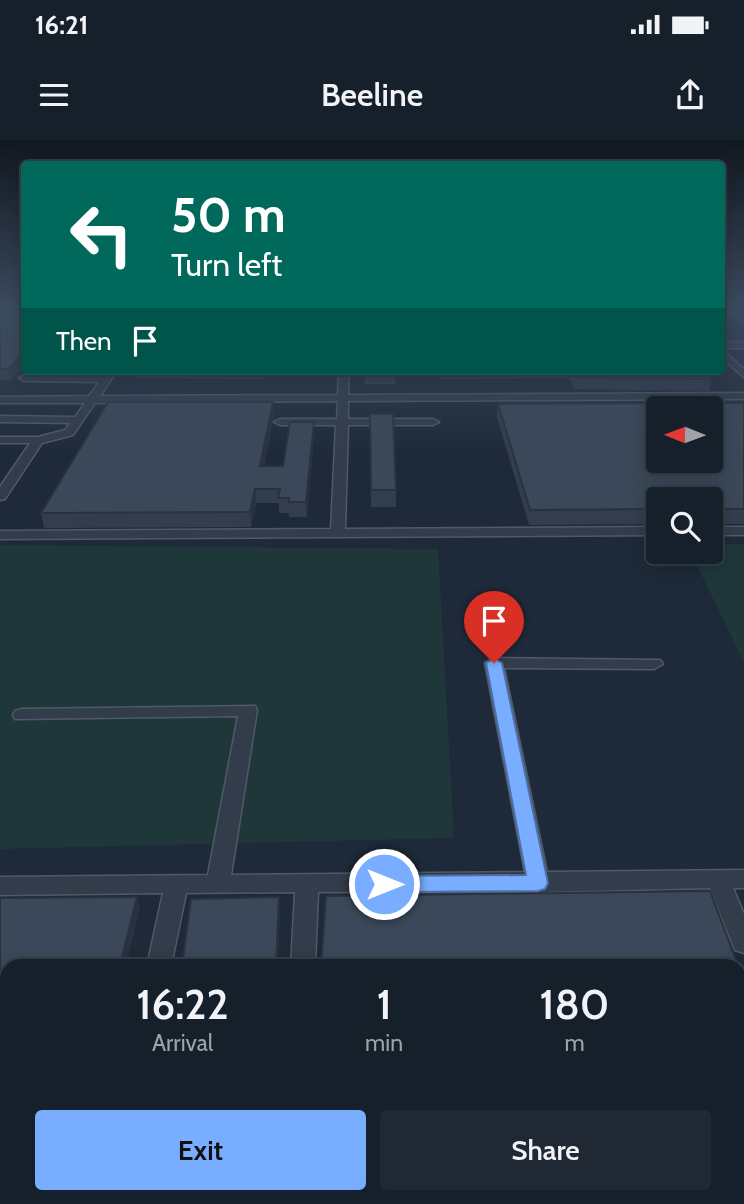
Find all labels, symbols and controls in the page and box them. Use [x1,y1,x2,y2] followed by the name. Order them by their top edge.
[35,9,88,41] text: 16:21
[321,75,423,114] text: Beeline
[35,76,73,114] icon: menu
[671,76,709,114] icon: share
[171,185,286,244] text: 50 m
[56,189,147,280] icon: left
[171,245,282,284] text: Turn left
[126,322,164,360] icon: arrive
[56,325,112,357] text: Then
[646,396,723,472] north arrow
[646,396,723,564] map controls
[646,487,723,564] button: search
[464,591,524,663] pin
[475,602,513,640] icon: arrive
[347,847,421,921] position arrow
[137,978,229,1030] text: 16:22
[377,978,391,1030] text: 1
[540,978,609,1030] text: 180
[152,1029,213,1057] text: Arrival
[365,1029,403,1057] text: min
[564,1029,585,1057] text: m
[35,1110,366,1190] button: Exit
[380,1110,711,1190] button: Share

